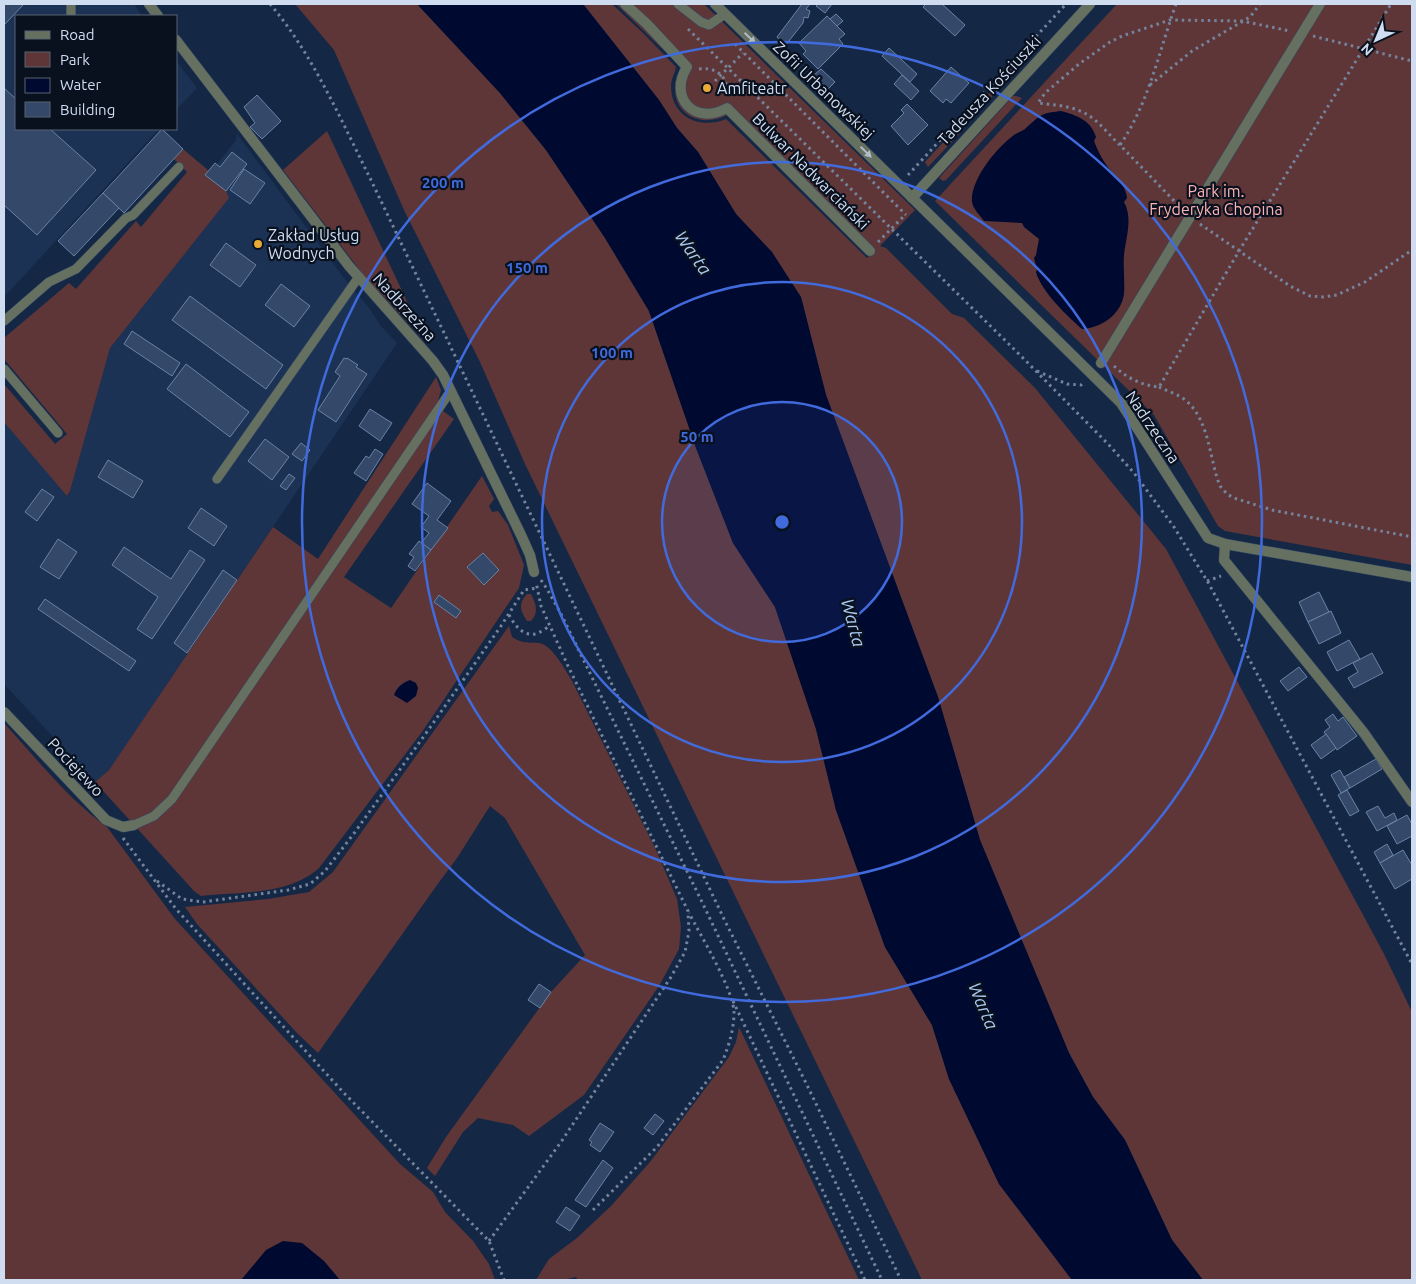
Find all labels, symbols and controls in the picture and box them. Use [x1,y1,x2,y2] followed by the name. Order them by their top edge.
[15,15,178,130] legend
[1351,15,1401,65] north arrow
[60,26,95,43] text: Road
[743,32,755,44] one-way arrow
[934,32,1044,148] street label: Tadeusza Kościuszki
[770,37,878,143] street label: Zofii Urbanowskiej
[1358,40,1376,59] text: N
[60,51,90,68] text: Park
[60,76,101,93] text: Water
[717,79,787,97] place label: Amfiteatr
[701,82,713,94] marker: Amfiteatr
[60,101,115,118] text: Building
[749,109,873,233] street label: Bulwar Nadwarciański
[859,146,871,158] one-way arrow
[422,174,464,191] text: 200 m
[1149,182,1283,218] park label: Park im. Fryderyka Chopina
[268,226,359,262] place label: Zakład Usług Wodnych
[672,227,716,278] water label: Warta
[252,238,264,250] marker: Zakład Usług Wodnych
[506,259,548,276] text: 150 m
[370,269,440,345] street label: Nadbrzeżna
[591,344,633,361] text: 100 m
[1122,387,1184,467] street label: Nadrzeczna
[680,428,714,445] text: 50 m
[773,513,791,531] centre of rings
[838,596,870,649] water label: Warta
[44,734,108,800] street label: Pociejewo
[965,979,1003,1032] water label: Warta

